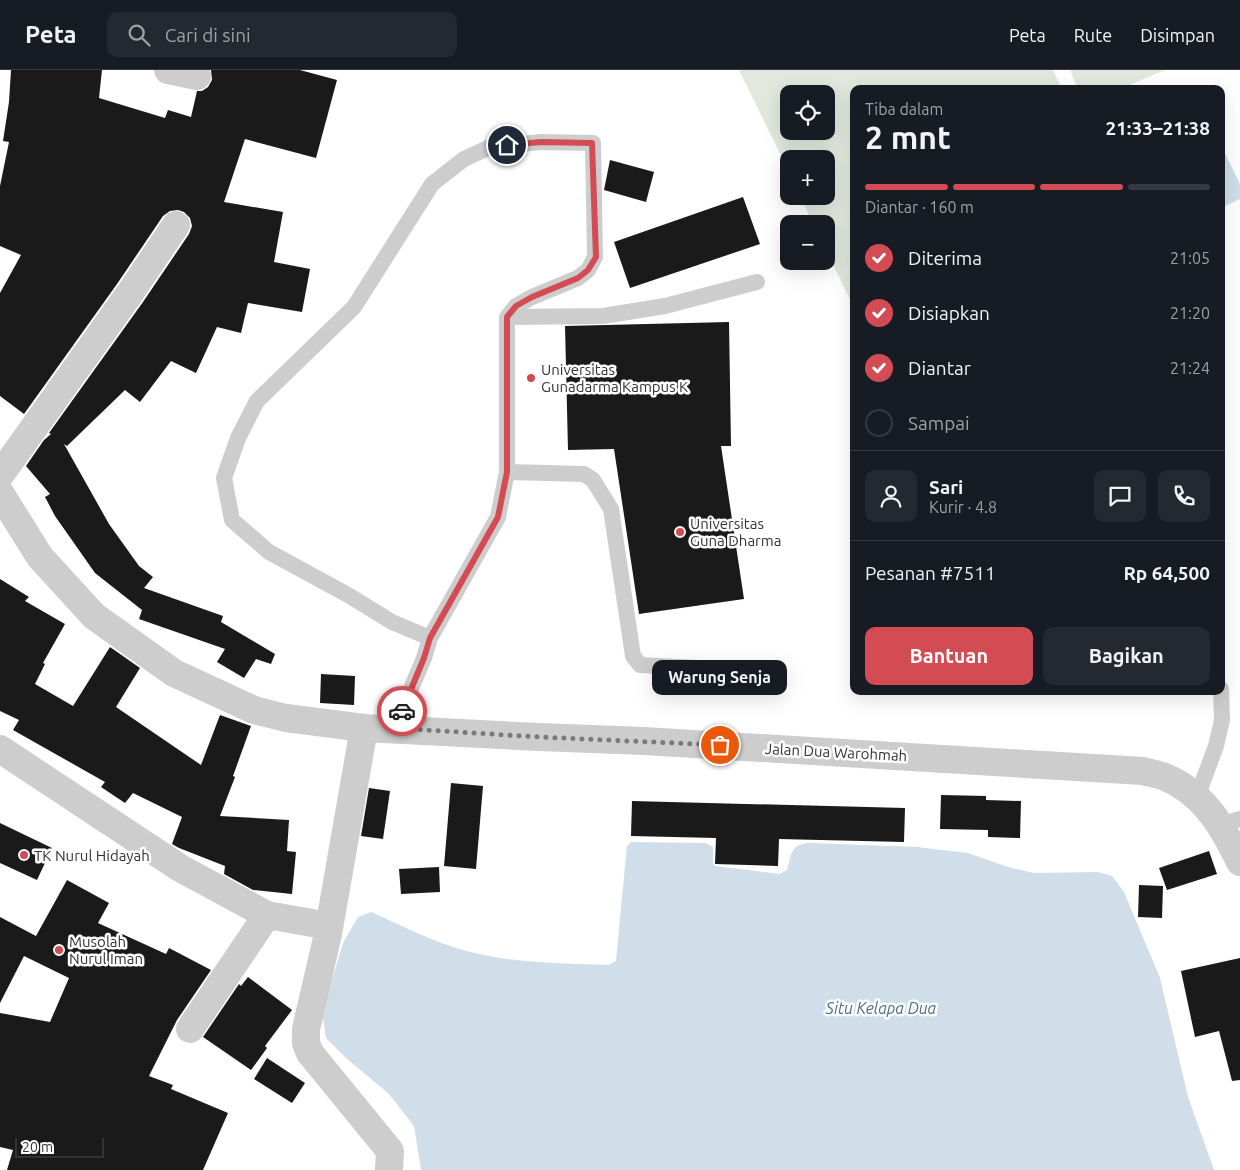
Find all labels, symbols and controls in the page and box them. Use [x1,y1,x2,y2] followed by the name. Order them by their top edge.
[107,12,457,57] search box
[25,21,77,48] text: Peta
[125,21,153,49] icon: search
[165,24,251,46] text: Cari di sini
[1009,25,1046,45] text: Peta
[1074,25,1112,45] text: Rute
[1140,25,1215,45] text: Disimpan
[780,85,835,270] map controls
[780,85,835,140] button: locate
[865,100,943,118] text: Tiba dalam
[1105,117,1210,139] text: 21:33–21:38
[865,119,951,155] text: 2 mnt
[486,124,528,166] pin
[493,131,521,159] icon: home
[780,150,835,205] button: +
[865,198,974,216] text: Diantar · 160 m
[780,215,835,270] button: −
[865,244,893,272] icon: check
[908,247,982,269] text: Diterima
[1170,249,1210,267] text: 21:05
[865,299,893,327] icon: check
[908,302,990,324] text: Disiapkan
[1170,304,1210,322] text: 21:20
[865,354,893,382] icon: check
[908,357,971,379] text: Diantar
[1170,359,1210,377] text: 21:24
[541,361,688,395] place label: Universitas Gunadarma Kampus K
[525,372,537,384] marker: Universitas Gunadarma Kampus K
[908,412,970,434] text: Sampai
[865,470,917,522] button: person
[1094,470,1146,522] button: chat
[1158,470,1210,522] button: phone
[929,476,963,498] text: Sari
[929,498,997,516] text: Kurir · 4.8
[690,515,781,549] place label: Universitas Guna Dharma
[674,526,686,538] marker: Universitas Guna Dharma
[865,562,996,584] text: Pesanan #7511
[1123,562,1210,584] text: Rp 64,500
[865,627,1033,685] button: Bantuan
[1043,627,1210,685] button: Bagikan
[652,660,788,695] callout: Warung Senja
[668,668,771,686] text: Warung Senja
[377,686,427,736] courier
[388,697,416,725] icon: car
[699,724,741,766] pin
[706,731,734,759] icon: bag
[764,740,908,764] street label: Jalan Dua Warohmah
[34,847,150,864] place label: TK Nurul Hidayah
[18,849,30,861] marker: TK Nurul Hidayah
[69,933,143,967] place label: Musolah Nurul Iman
[53,944,65,956] marker: Musolah Nurul Iman
[825,999,937,1017] water label: Situ Kelapa Dua
[15,1135,104,1158] scale bar
[22,1139,53,1155] text: 20 m

